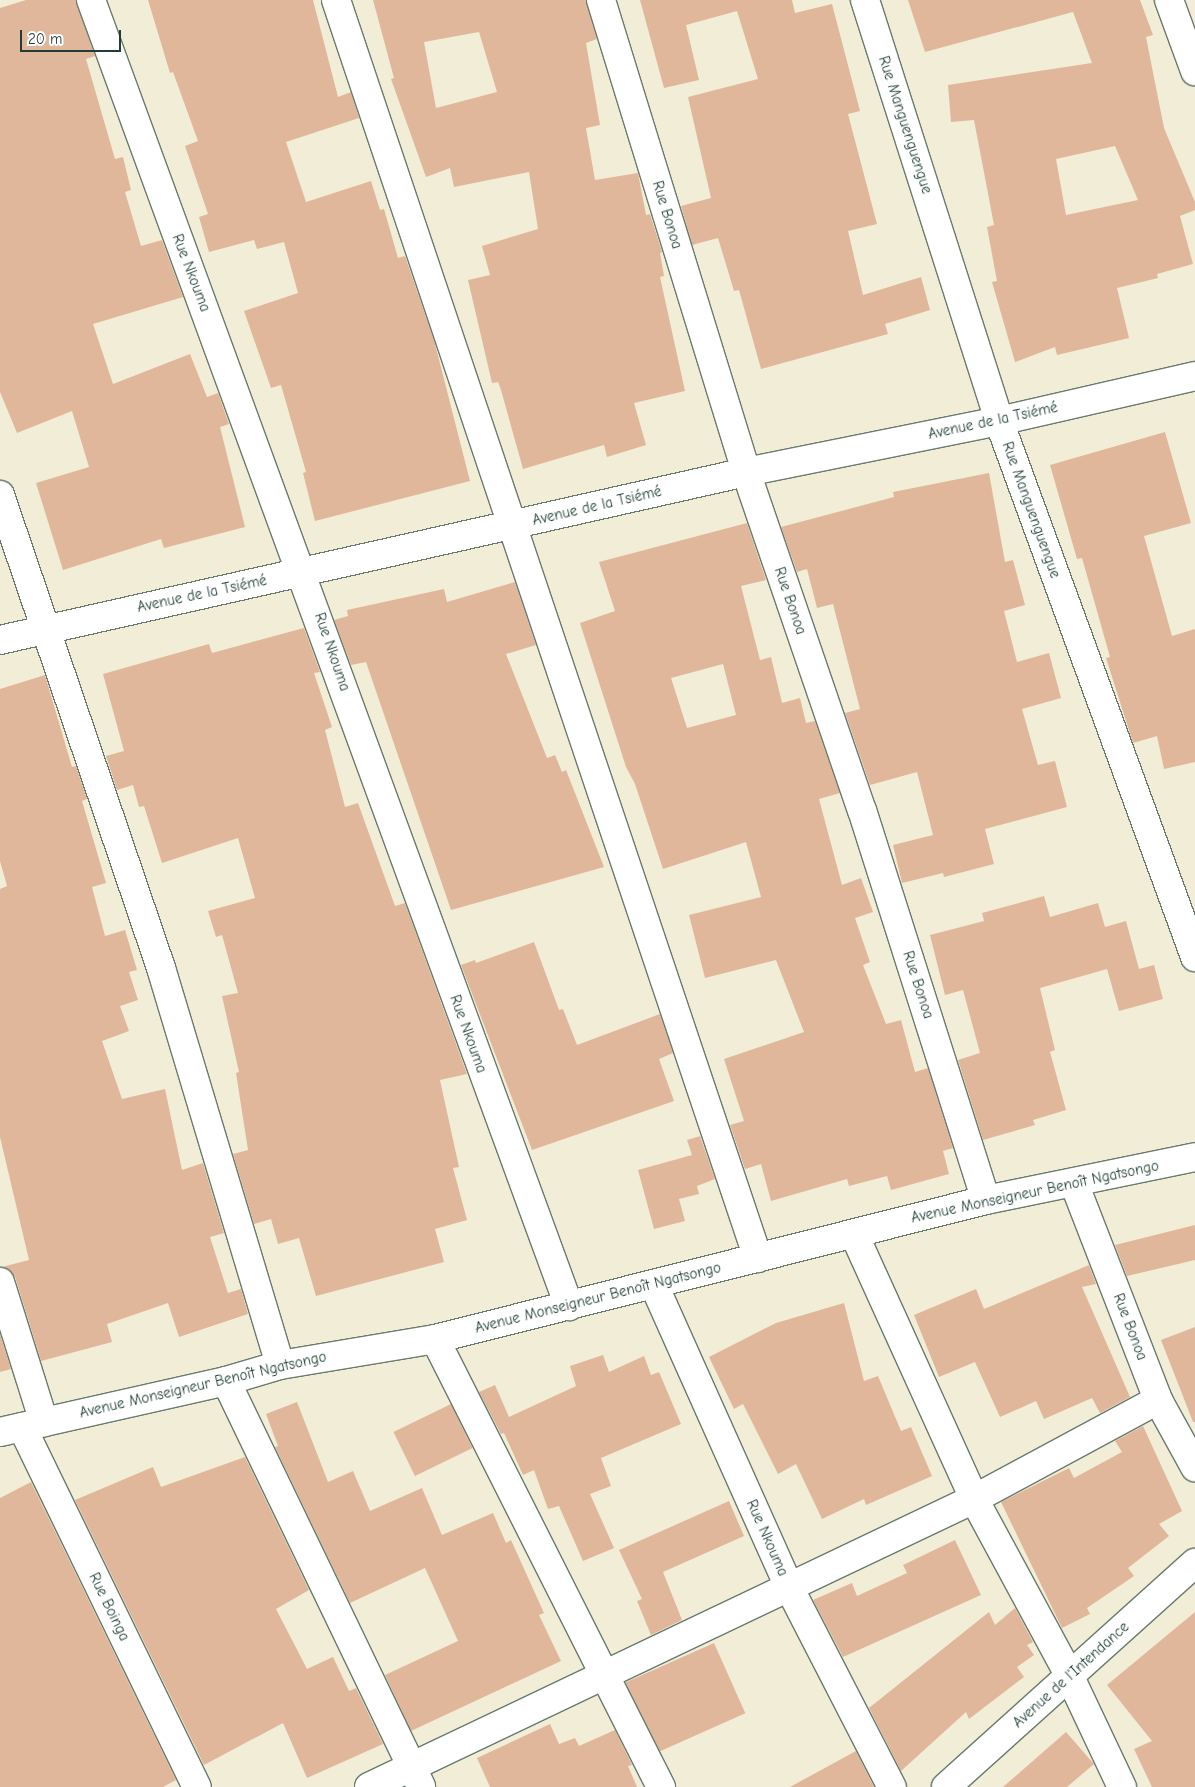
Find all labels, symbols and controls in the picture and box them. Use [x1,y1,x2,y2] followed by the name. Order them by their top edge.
[22,20,124,52] scale bar
[28,30,62,48] text: 20 m
[874,54,936,196] street label: Rue Manguenguengue
[648,179,686,251] street label: Rue Bonoa
[168,232,214,314] street label: Rue Nkouma
[927,398,1059,444] street label: Avenue de la Tsiémé
[998,439,1064,581] street label: Rue Manguenguengue
[531,482,663,530] street label: Avenue de la Tsiémé
[770,565,810,637] street label: Rue Bonoa
[136,571,268,617] street label: Avenue de la Tsiémé
[310,610,354,694] street label: Rue Nkouma
[899,949,937,1021] street label: Rue Bonoa
[446,993,490,1075] street label: Rue Nkouma
[909,1157,1161,1227] street label: Avenue Monseigneur Benoît Ngatsongo
[473,1259,723,1337] street label: Avenue Monseigneur Benoît Ngatsongo
[1109,1291,1151,1363] street label: Rue Bonoa
[78,1348,328,1422] street label: Avenue Monseigneur Benoît Ngatsongo
[742,1497,792,1579] street label: Rue Nkouma
[85,1570,133,1644] street label: Rue Boinga
[1009,1618,1133,1732] street label: Avenue de l'Intendance

